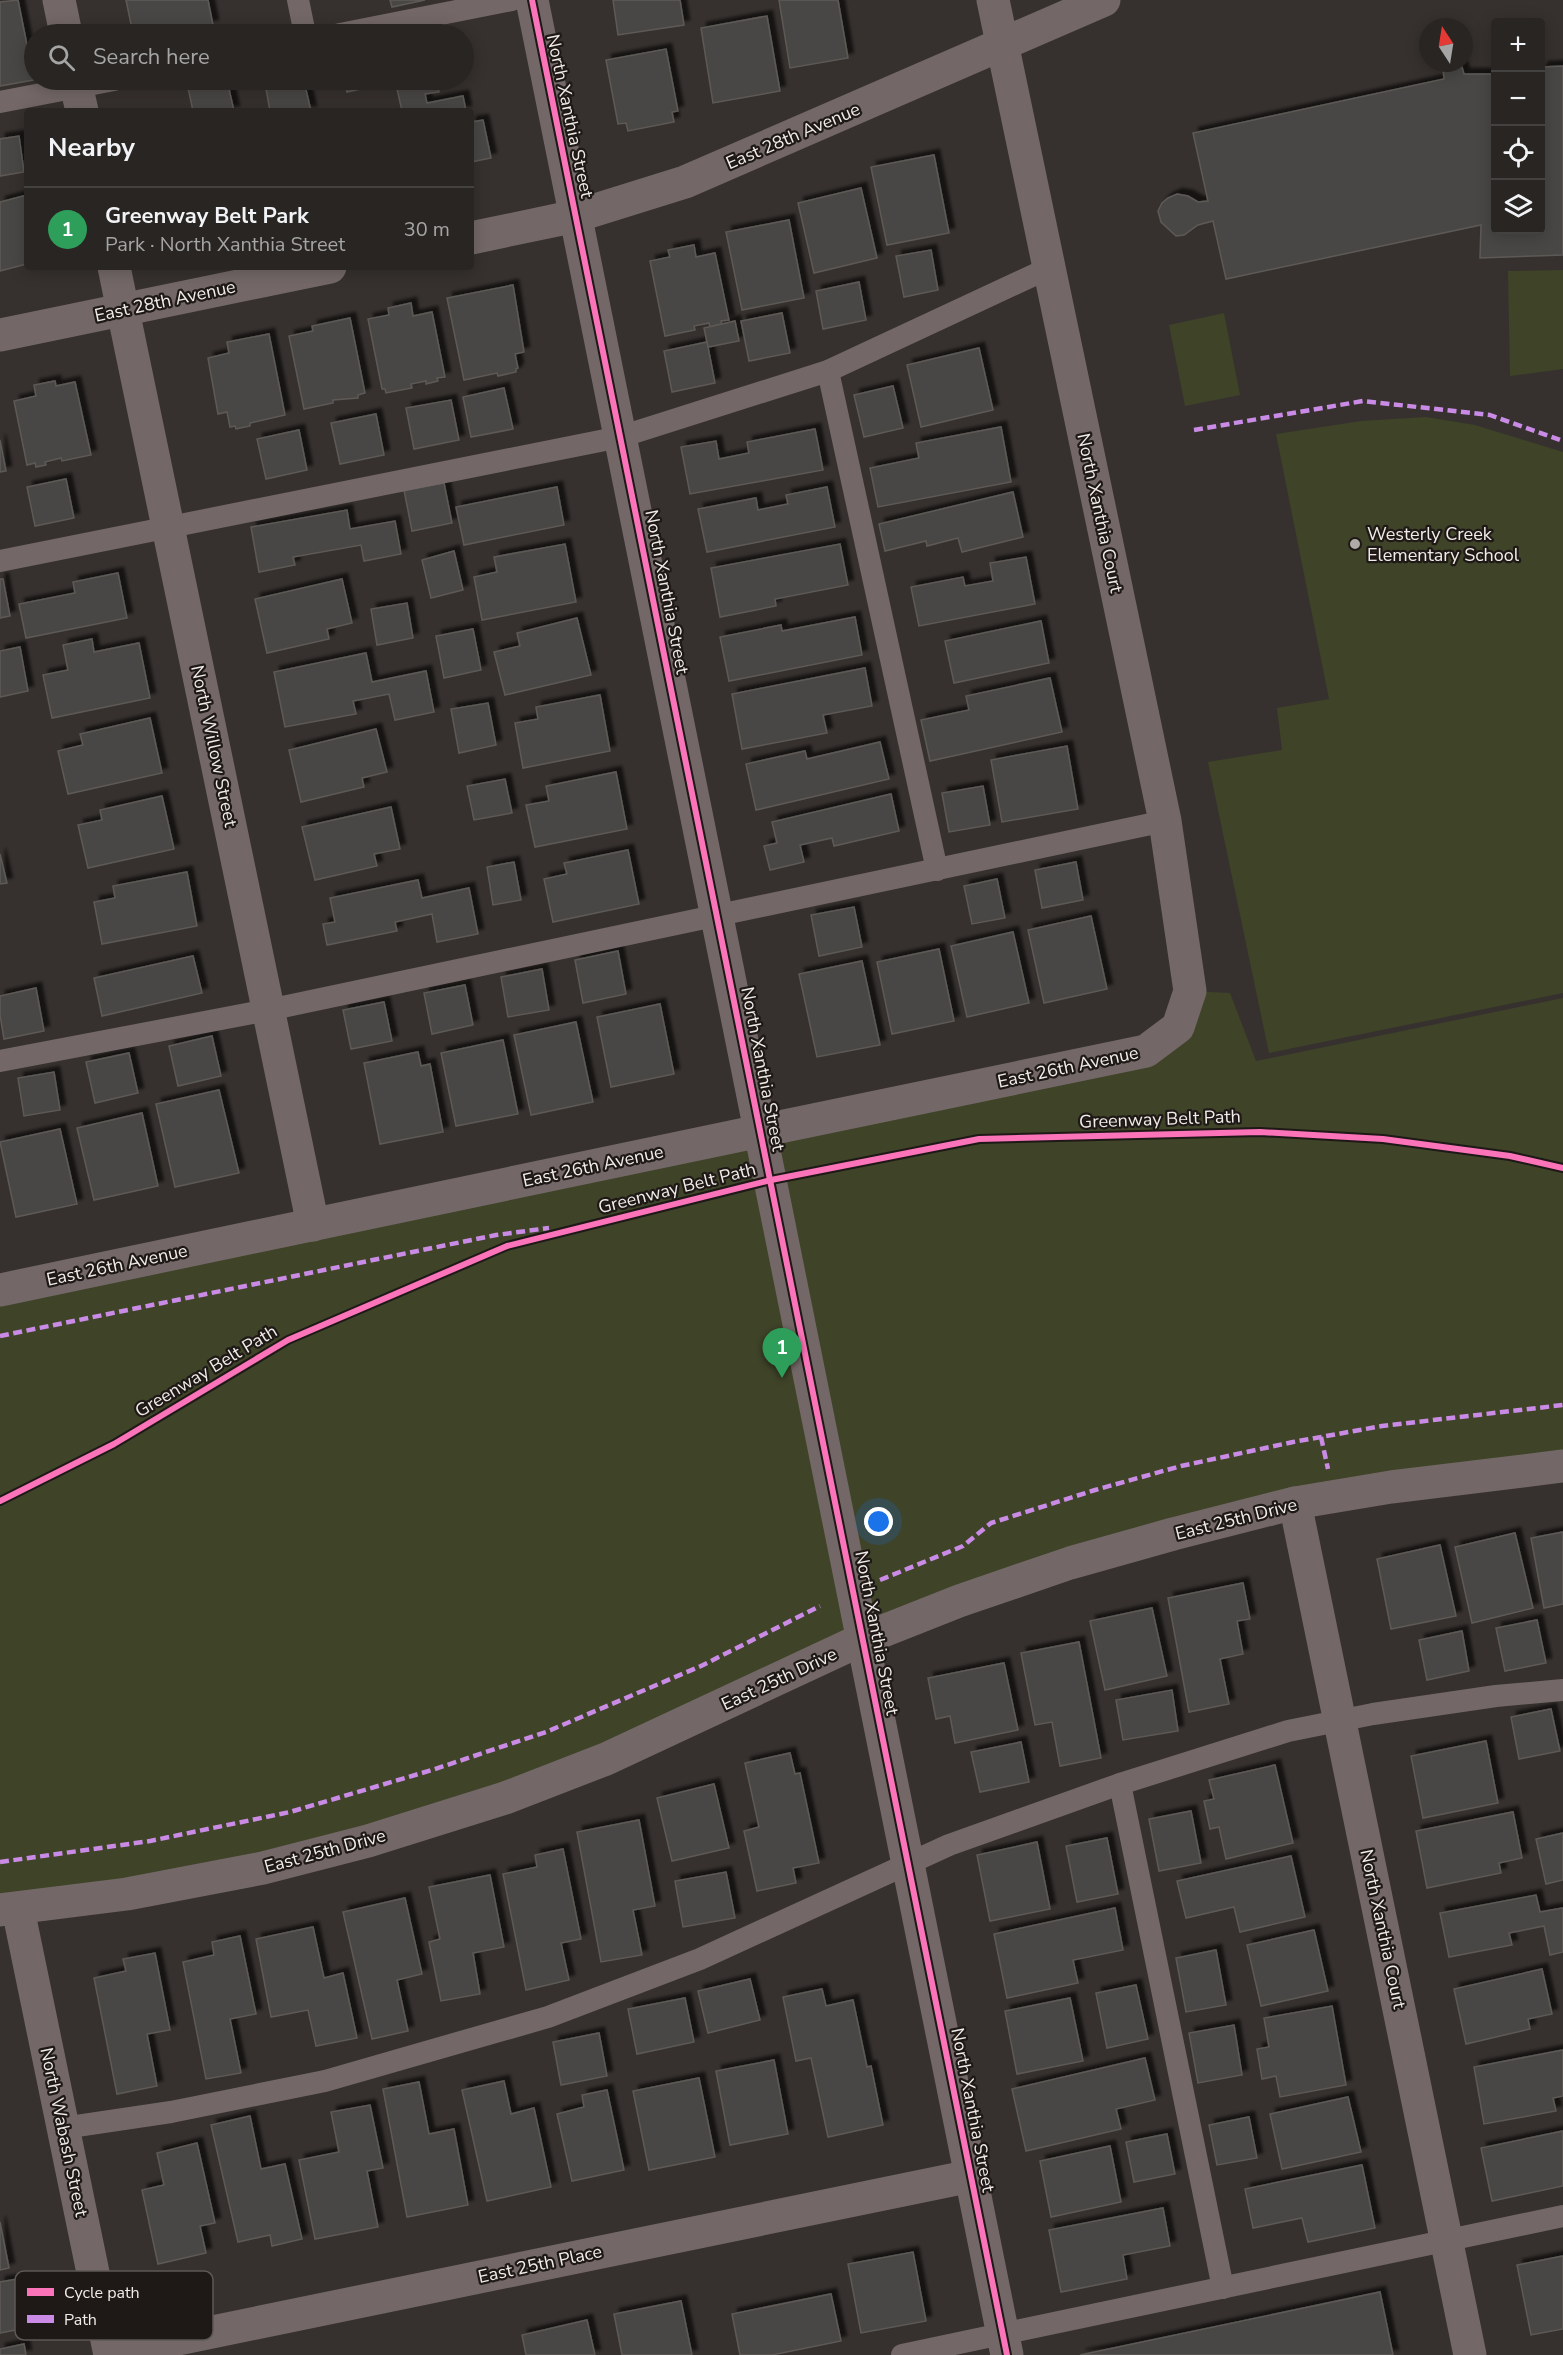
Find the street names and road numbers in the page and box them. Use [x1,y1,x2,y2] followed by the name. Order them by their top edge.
[541,32,599,201] street label: North Xanthia Street
[722,97,864,175] street label: East 28th Avenue
[92,274,238,328] street label: East 28th Avenue
[1071,431,1129,596] street label: North Xanthia Court
[639,508,695,677] street label: North Xanthia Street
[185,663,243,830] street label: North Willow Street
[735,985,791,1154] street label: North Xanthia Street
[995,1040,1141,1094] street label: East 26th Avenue
[1079,1104,1241,1134] street label: Greenway Belt Path
[520,1139,666,1193] street label: East 26th Avenue
[596,1157,758,1219] street label: Greenway Belt Path
[44,1238,190,1292] street label: East 26th Avenue
[130,1319,282,1423] street label: Greenway Belt Path
[1173,1492,1299,1546] street label: East 25th Drive
[849,1549,905,1718] street label: North Xanthia Street
[717,1642,841,1716] street label: East 25th Drive
[262,1823,388,1879] street label: East 25th Drive
[1354,1847,1412,2012] street label: North Xanthia Court
[945,2026,1001,2195] street label: North Xanthia Street
[34,2045,94,2219] street label: North Wabash Street
[476,2239,604,2289] street label: East 25th Place

